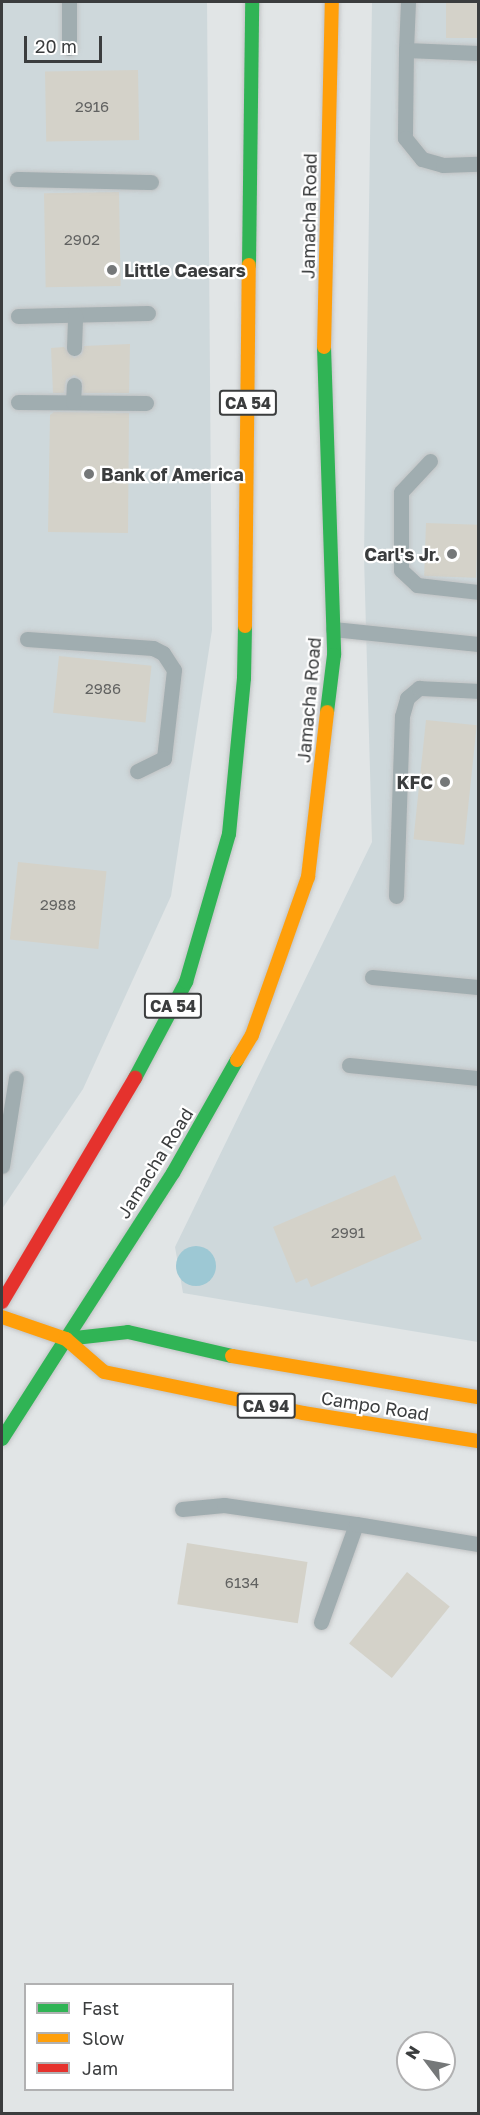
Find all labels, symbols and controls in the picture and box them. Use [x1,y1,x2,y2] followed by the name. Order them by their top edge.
[27,24,105,62] scale bar
[35,35,77,57] text: 20 m
[75,98,109,116] house number: 2916
[297,153,321,279] street label: Jamacha Road
[64,231,100,249] house number: 2902
[124,259,246,281] place label: Little Caesars
[105,263,119,277] marker: Little Caesars
[218,390,278,416] road number: CA 54
[101,463,244,485] place label: Bank of America
[82,467,96,481] marker: Bank of America
[364,543,440,565] place label: Carl's Jr.
[445,547,459,561] marker: Carl's Jr.
[293,636,325,764] street label: Jamacha Road
[85,680,121,698] house number: 2986
[396,771,433,793] place label: KFC
[438,775,452,789] marker: KFC
[40,896,76,914] house number: 2988
[143,993,203,1019] road number: CA 54
[112,1104,198,1222] street label: Jamacha Road
[331,1224,365,1242] house number: 2991
[320,1387,430,1425] street label: Campo Road
[236,1393,296,1419] road number: CA 94
[225,1574,259,1592] house number: 6134
[24,1983,234,2091] legend
[82,1997,119,2019] text: Fast
[82,2027,124,2049] text: Slow
[396,2031,456,2091] north arrow
[401,2042,424,2063] text: N
[82,2057,118,2079] text: Jam

